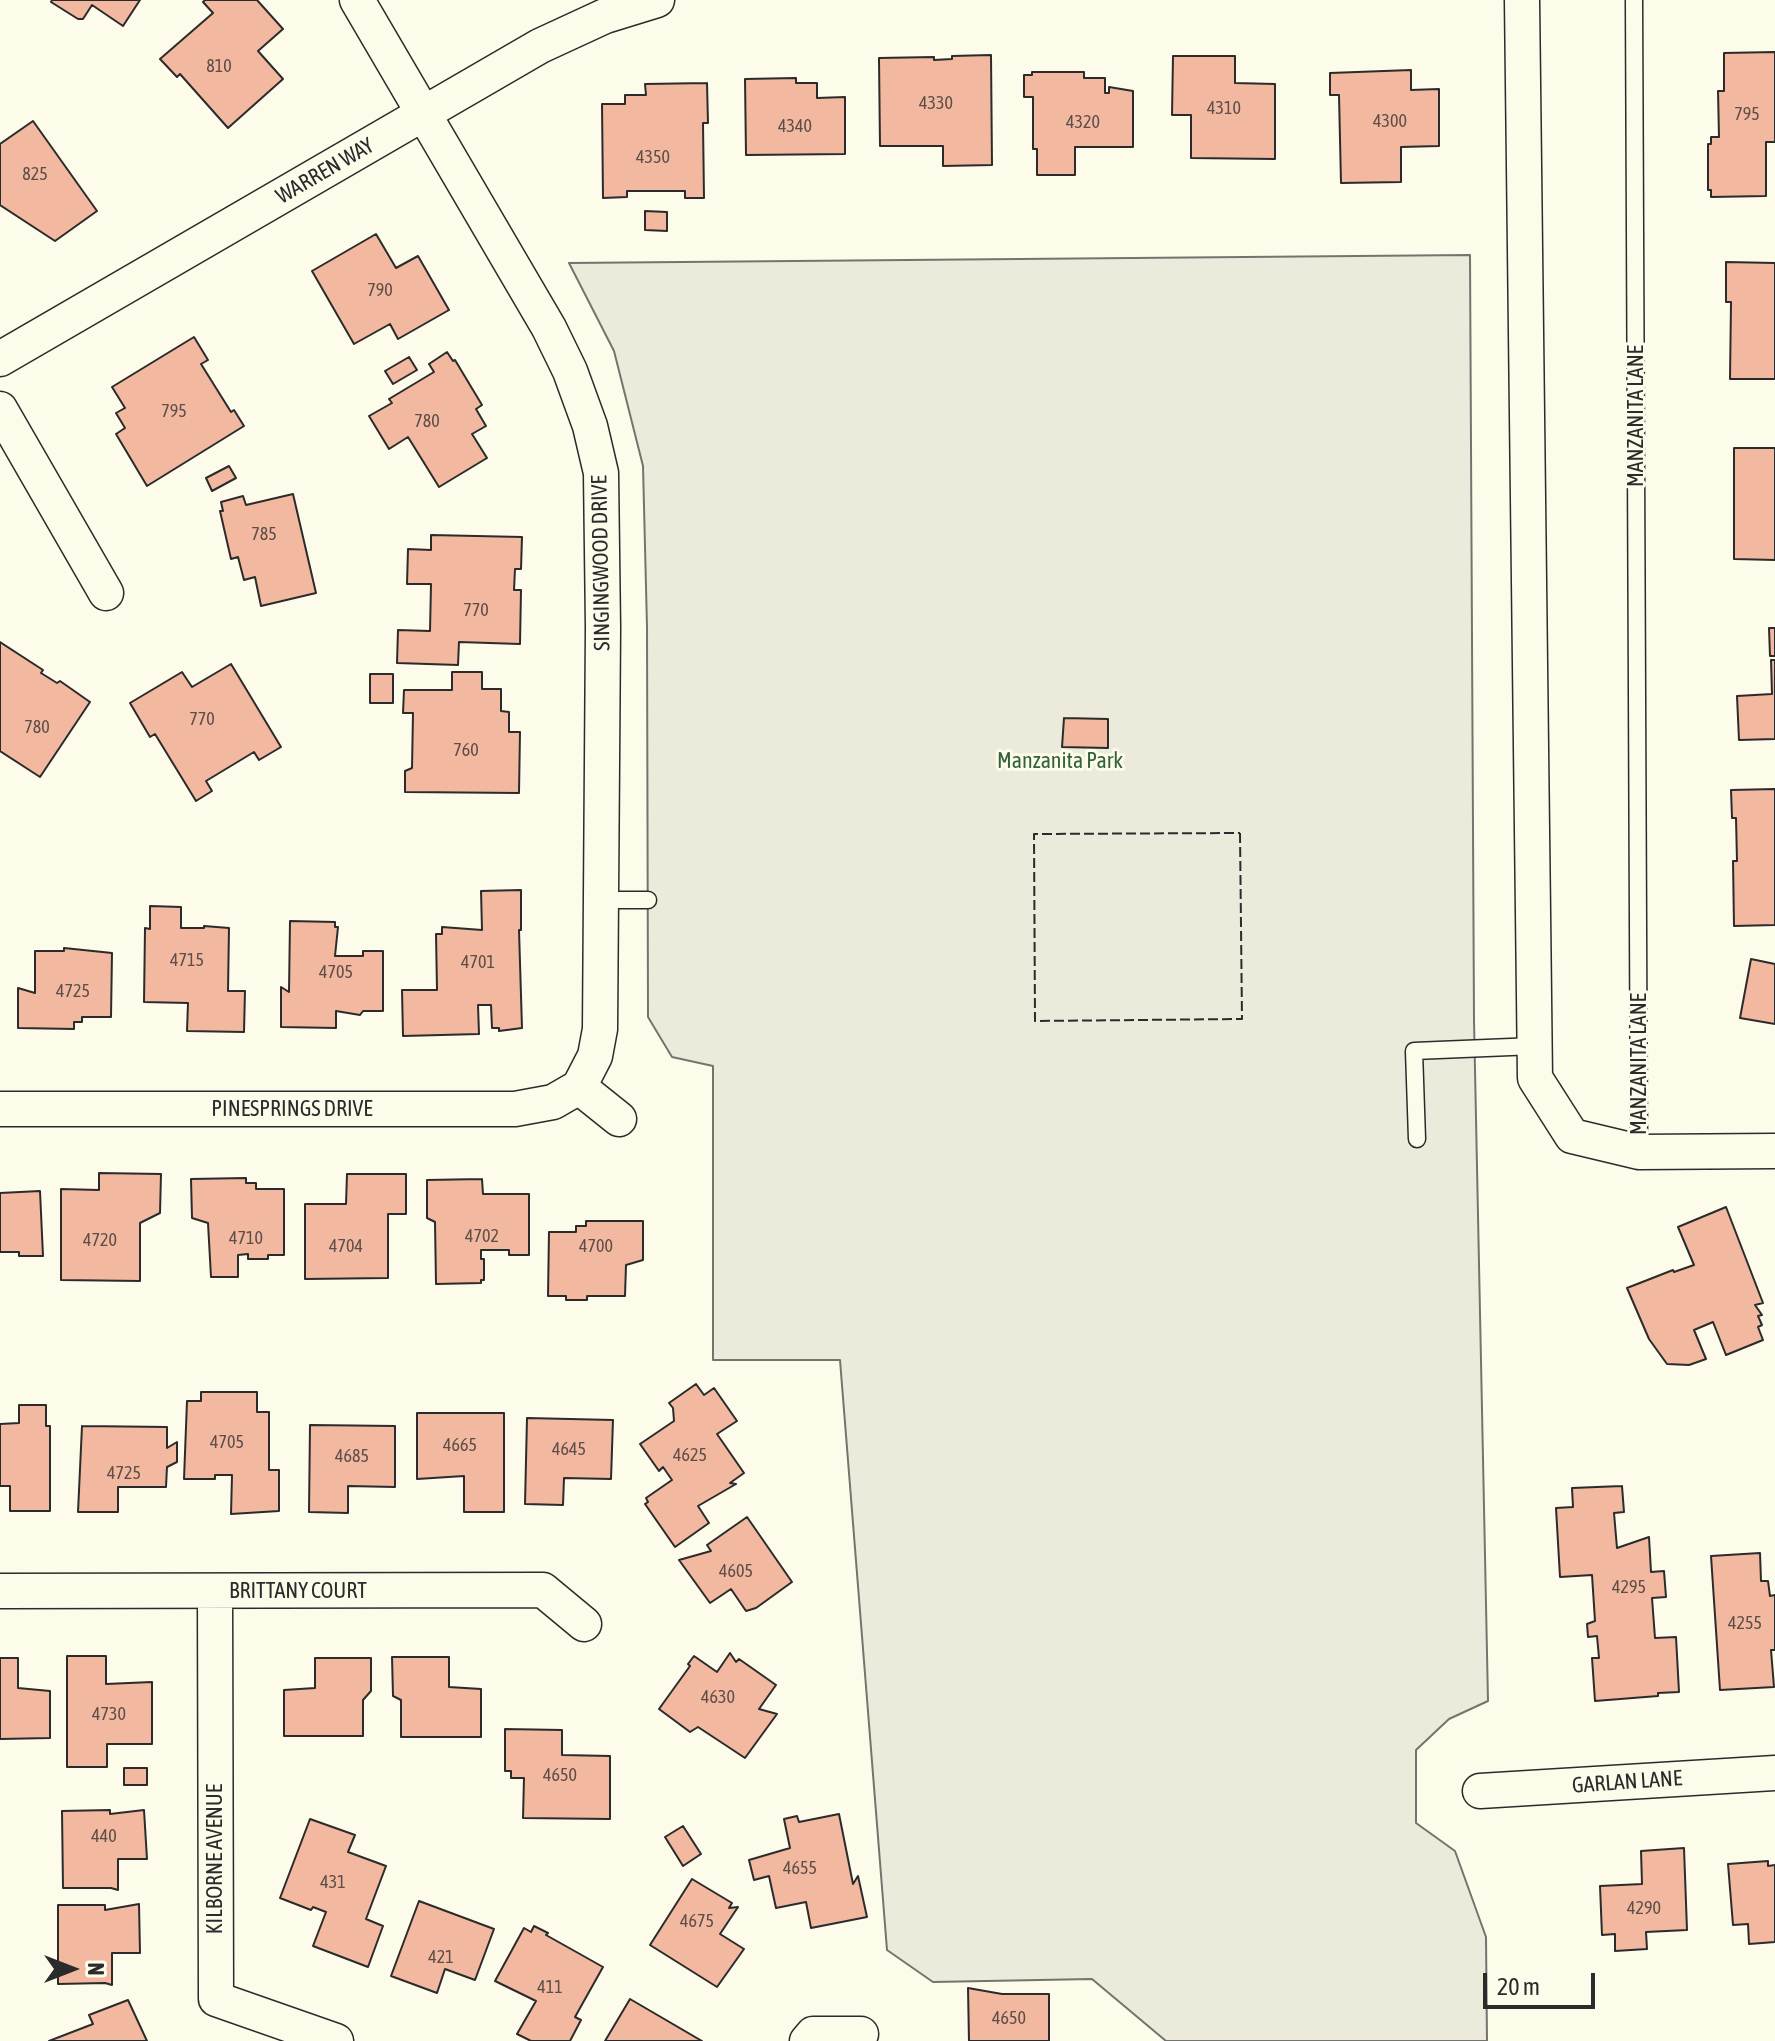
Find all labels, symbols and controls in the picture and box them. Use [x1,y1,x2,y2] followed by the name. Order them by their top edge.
[206,55,232,77] house number: 810
[919,92,953,114] house number: 4330
[1207,97,1241,119] house number: 4310
[1734,103,1760,125] house number: 795
[1373,110,1407,132] house number: 4300
[1066,111,1100,133] house number: 4320
[778,115,812,137] house number: 4340
[271,132,379,210] street label: WARREN WAY
[636,146,670,168] house number: 4350
[22,163,48,185] house number: 825
[367,279,393,301] house number: 790
[1623,345,1649,487] street label: MANZANITA LANE
[161,400,187,422] house number: 795
[414,410,440,432] house number: 780
[586,475,616,651] street label: SINGINGWOOD DRIVE
[251,523,277,545] house number: 785
[463,599,489,621] house number: 770
[189,708,215,730] house number: 770
[24,716,50,738] house number: 780
[453,739,479,761] house number: 760
[997,748,1123,774] park label: Manzanita Park
[170,949,204,971] house number: 4715
[461,951,495,973] house number: 4701
[319,961,353,983] house number: 4705
[56,980,90,1002] house number: 4725
[1626,993,1652,1135] street label: MANZANITA LANE
[211,1096,373,1122] street label: PINESPRINGS DRIVE
[465,1225,499,1247] house number: 4702
[229,1227,263,1249] house number: 4710
[83,1229,117,1251] house number: 4720
[329,1235,363,1257] house number: 4704
[579,1235,613,1257] house number: 4700
[210,1431,244,1453] house number: 4705
[443,1434,477,1456] house number: 4665
[552,1438,586,1460] house number: 4645
[673,1444,707,1466] house number: 4625
[335,1445,369,1467] house number: 4685
[107,1462,141,1484] house number: 4725
[719,1560,753,1582] house number: 4605
[1612,1576,1646,1598] house number: 4295
[229,1578,367,1604] street label: BRITTANY COURT
[1728,1612,1762,1634] house number: 4255
[701,1686,735,1708] house number: 4630
[92,1703,126,1725] house number: 4730
[543,1764,577,1786] house number: 4650
[1571,1765,1683,1799] street label: GARLAN LANE
[202,1784,228,1934] street label: KILBORNE AVENUE
[91,1825,117,1847] house number: 440
[783,1857,817,1879] house number: 4655
[320,1871,346,1893] house number: 431
[1627,1897,1661,1919] house number: 4290
[680,1910,714,1932] house number: 4675
[32,1929,112,2009] north arrow
[428,1946,454,1968] house number: 421
[1487,1957,1599,2007] scale bar
[83,1963,109,1975] text: N
[1497,1973,1540,2000] text: 20 m
[537,1976,563,1998] house number: 411
[992,2007,1026,2029] house number: 4650

